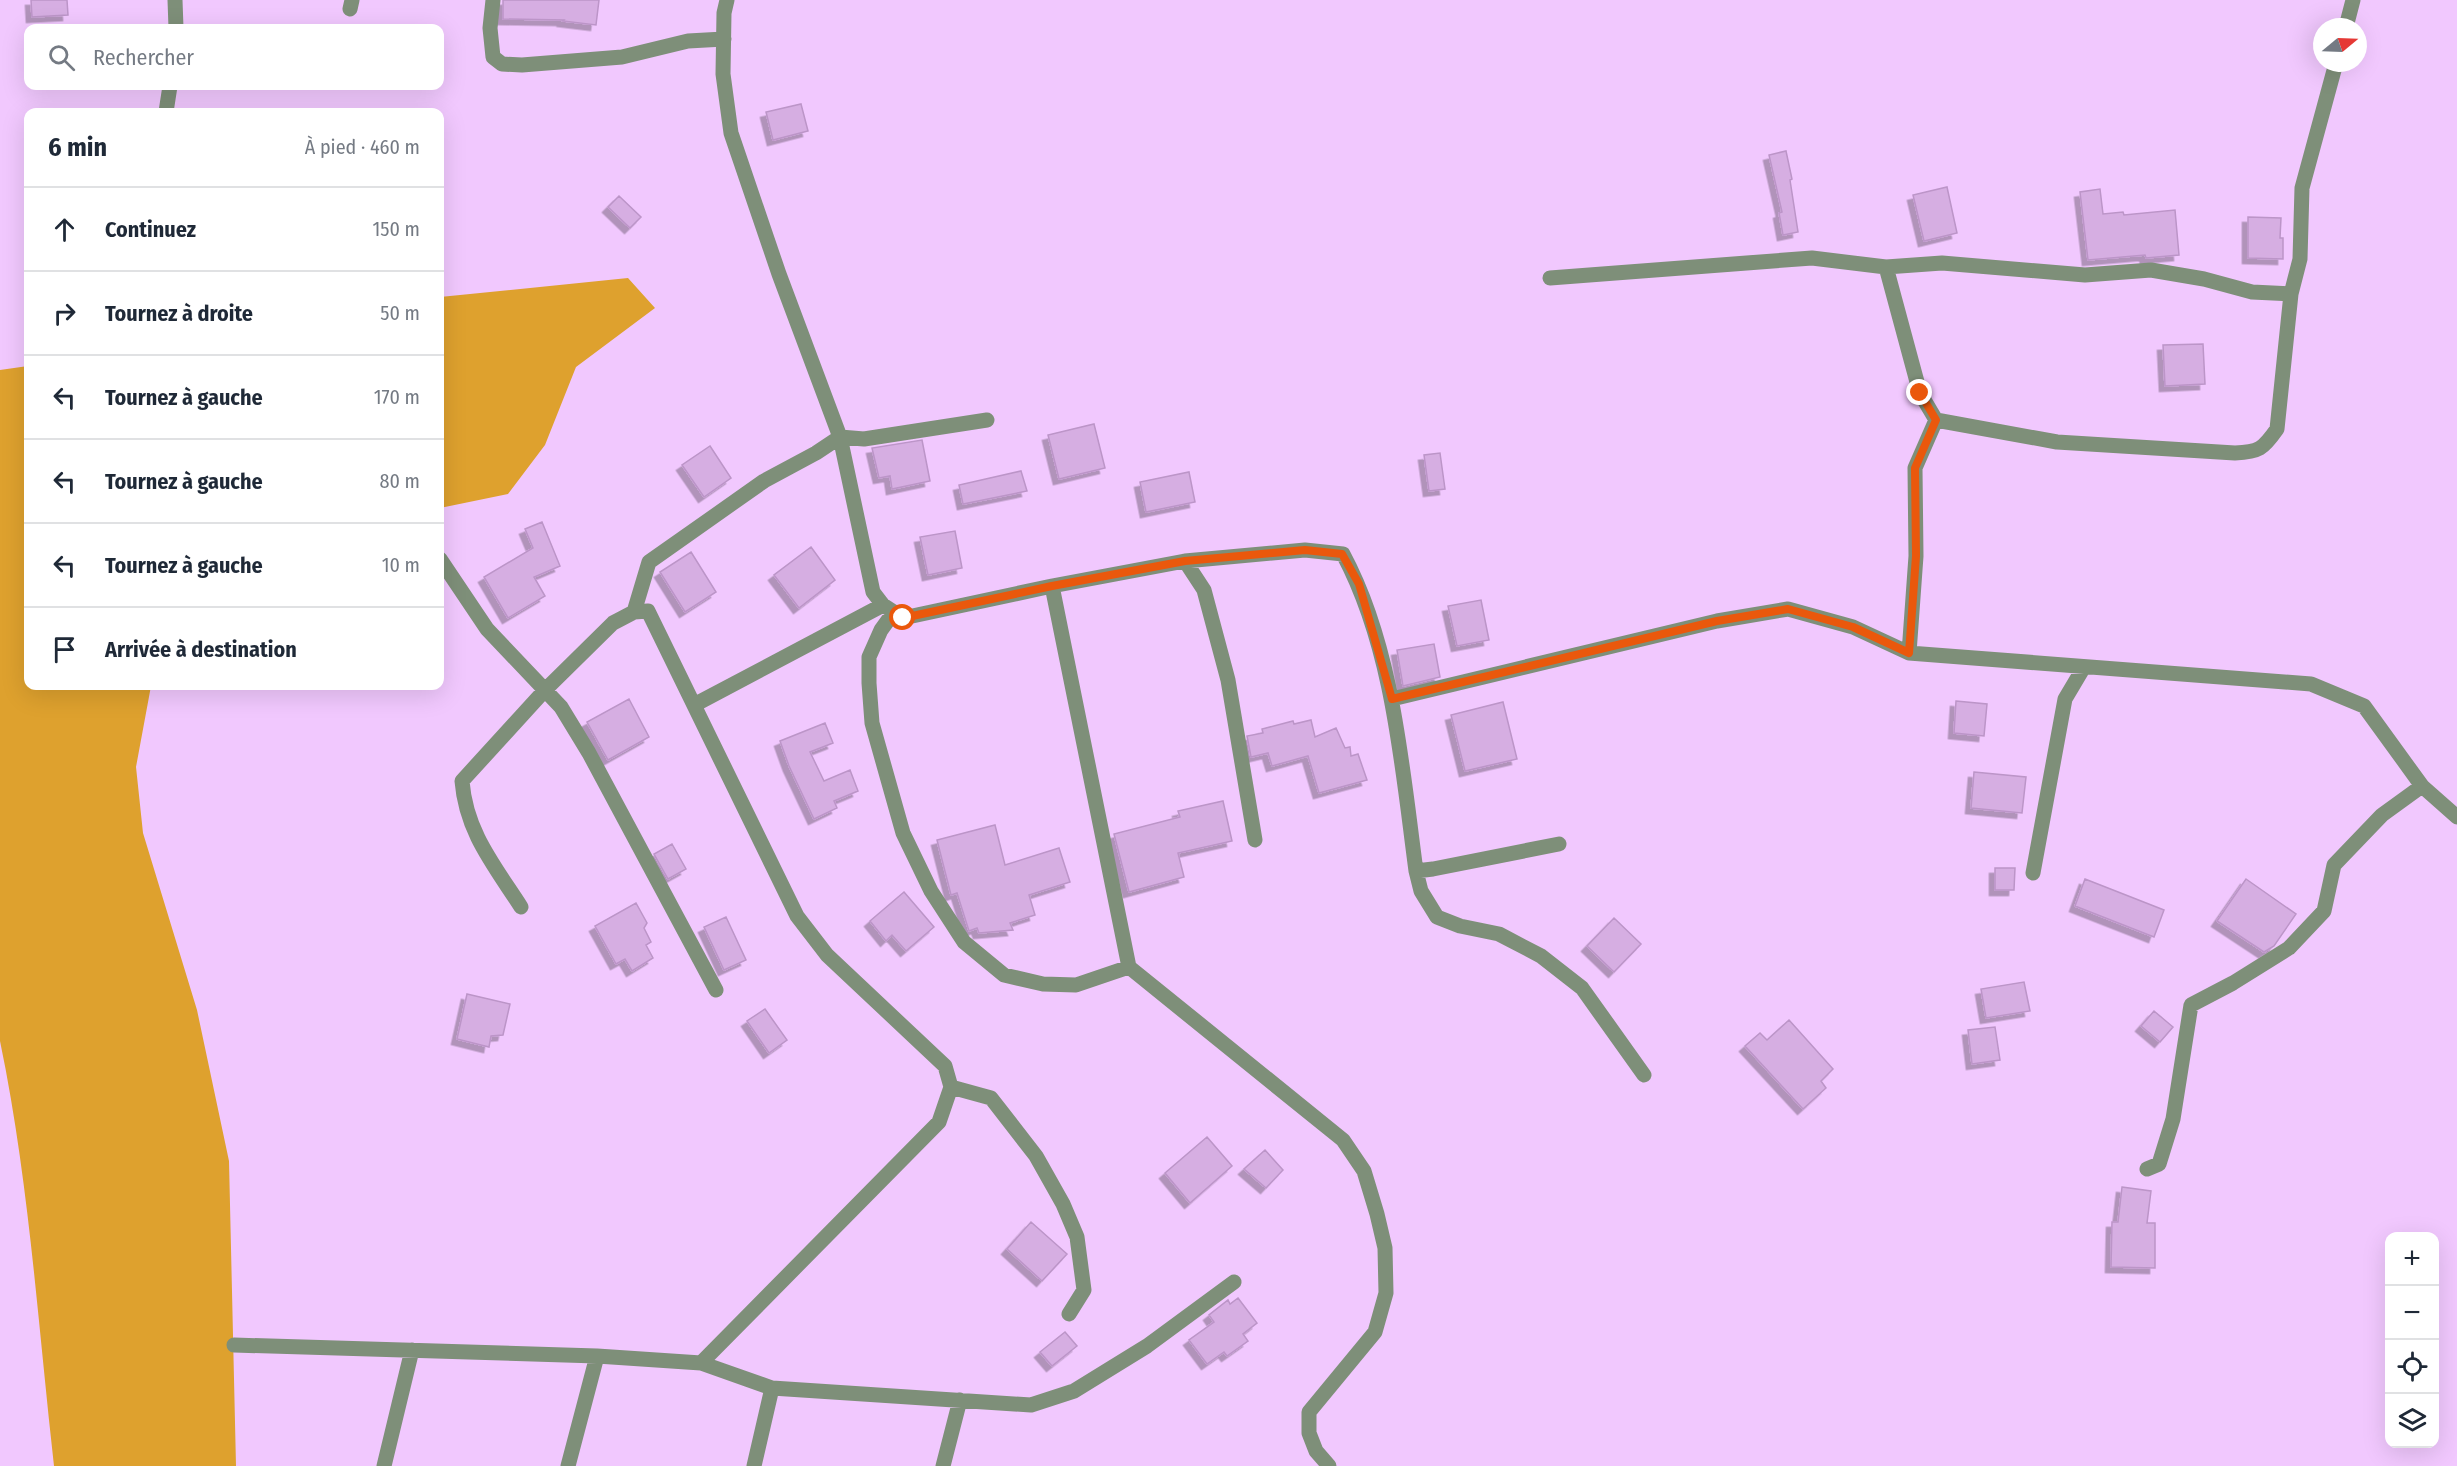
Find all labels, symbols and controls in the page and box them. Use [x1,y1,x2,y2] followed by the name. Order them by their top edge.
[2313,18,2367,72] north arrow
[24,24,444,90] search box
[45,41,78,74] icon: search
[93,44,194,71] text: Rechercher
[48,132,107,163] text: 6 min
[305,135,420,159] text: À pied · 460 m
[48,213,81,246] icon: ahead
[105,216,196,243] text: Continuez
[373,217,420,241] text: 150 m
[48,297,81,330] icon: right
[105,300,253,327] text: Tournez à droite
[380,301,420,325] text: 50 m
[1906,379,1932,405] route end
[48,381,81,414] icon: left
[105,384,263,411] text: Tournez à gauche
[374,385,420,409] text: 170 m
[48,465,81,498] icon: left
[105,468,263,495] text: Tournez à gauche
[380,469,420,493] text: 80 m
[48,549,81,582] icon: left
[105,552,263,579] text: Tournez à gauche
[382,553,420,577] text: 10 m
[889,604,915,630] route start
[48,633,81,666] icon: arrive
[105,636,297,663] text: Arrivée à destination
[2385,1232,2439,1448] map controls
[2385,1232,2439,1286] button: +
[2385,1286,2439,1340] button: −
[2385,1340,2439,1394] button: locate
[2385,1394,2439,1448] button: layers

